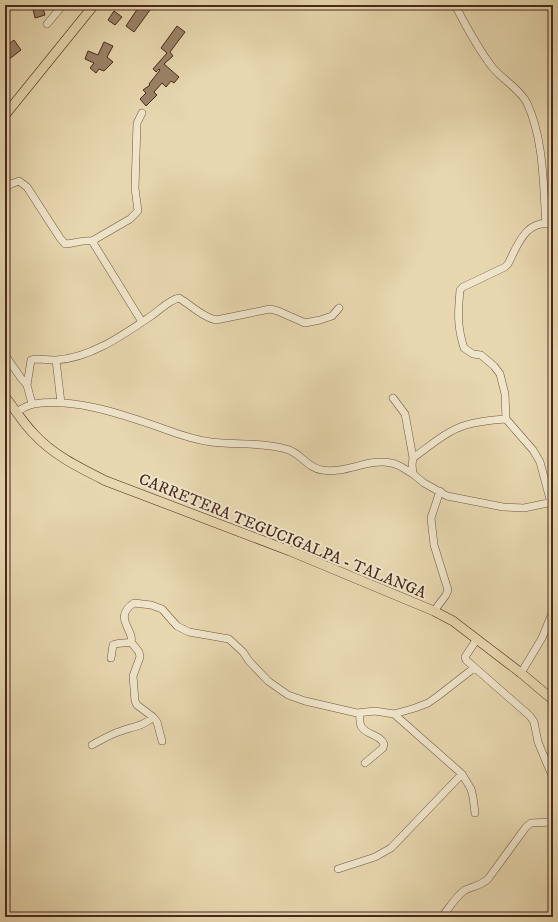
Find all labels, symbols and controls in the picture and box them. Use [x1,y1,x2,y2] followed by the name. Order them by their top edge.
[136,469,430,603] street label: CARRETERA TEGUCIGALPA - TALANGA

